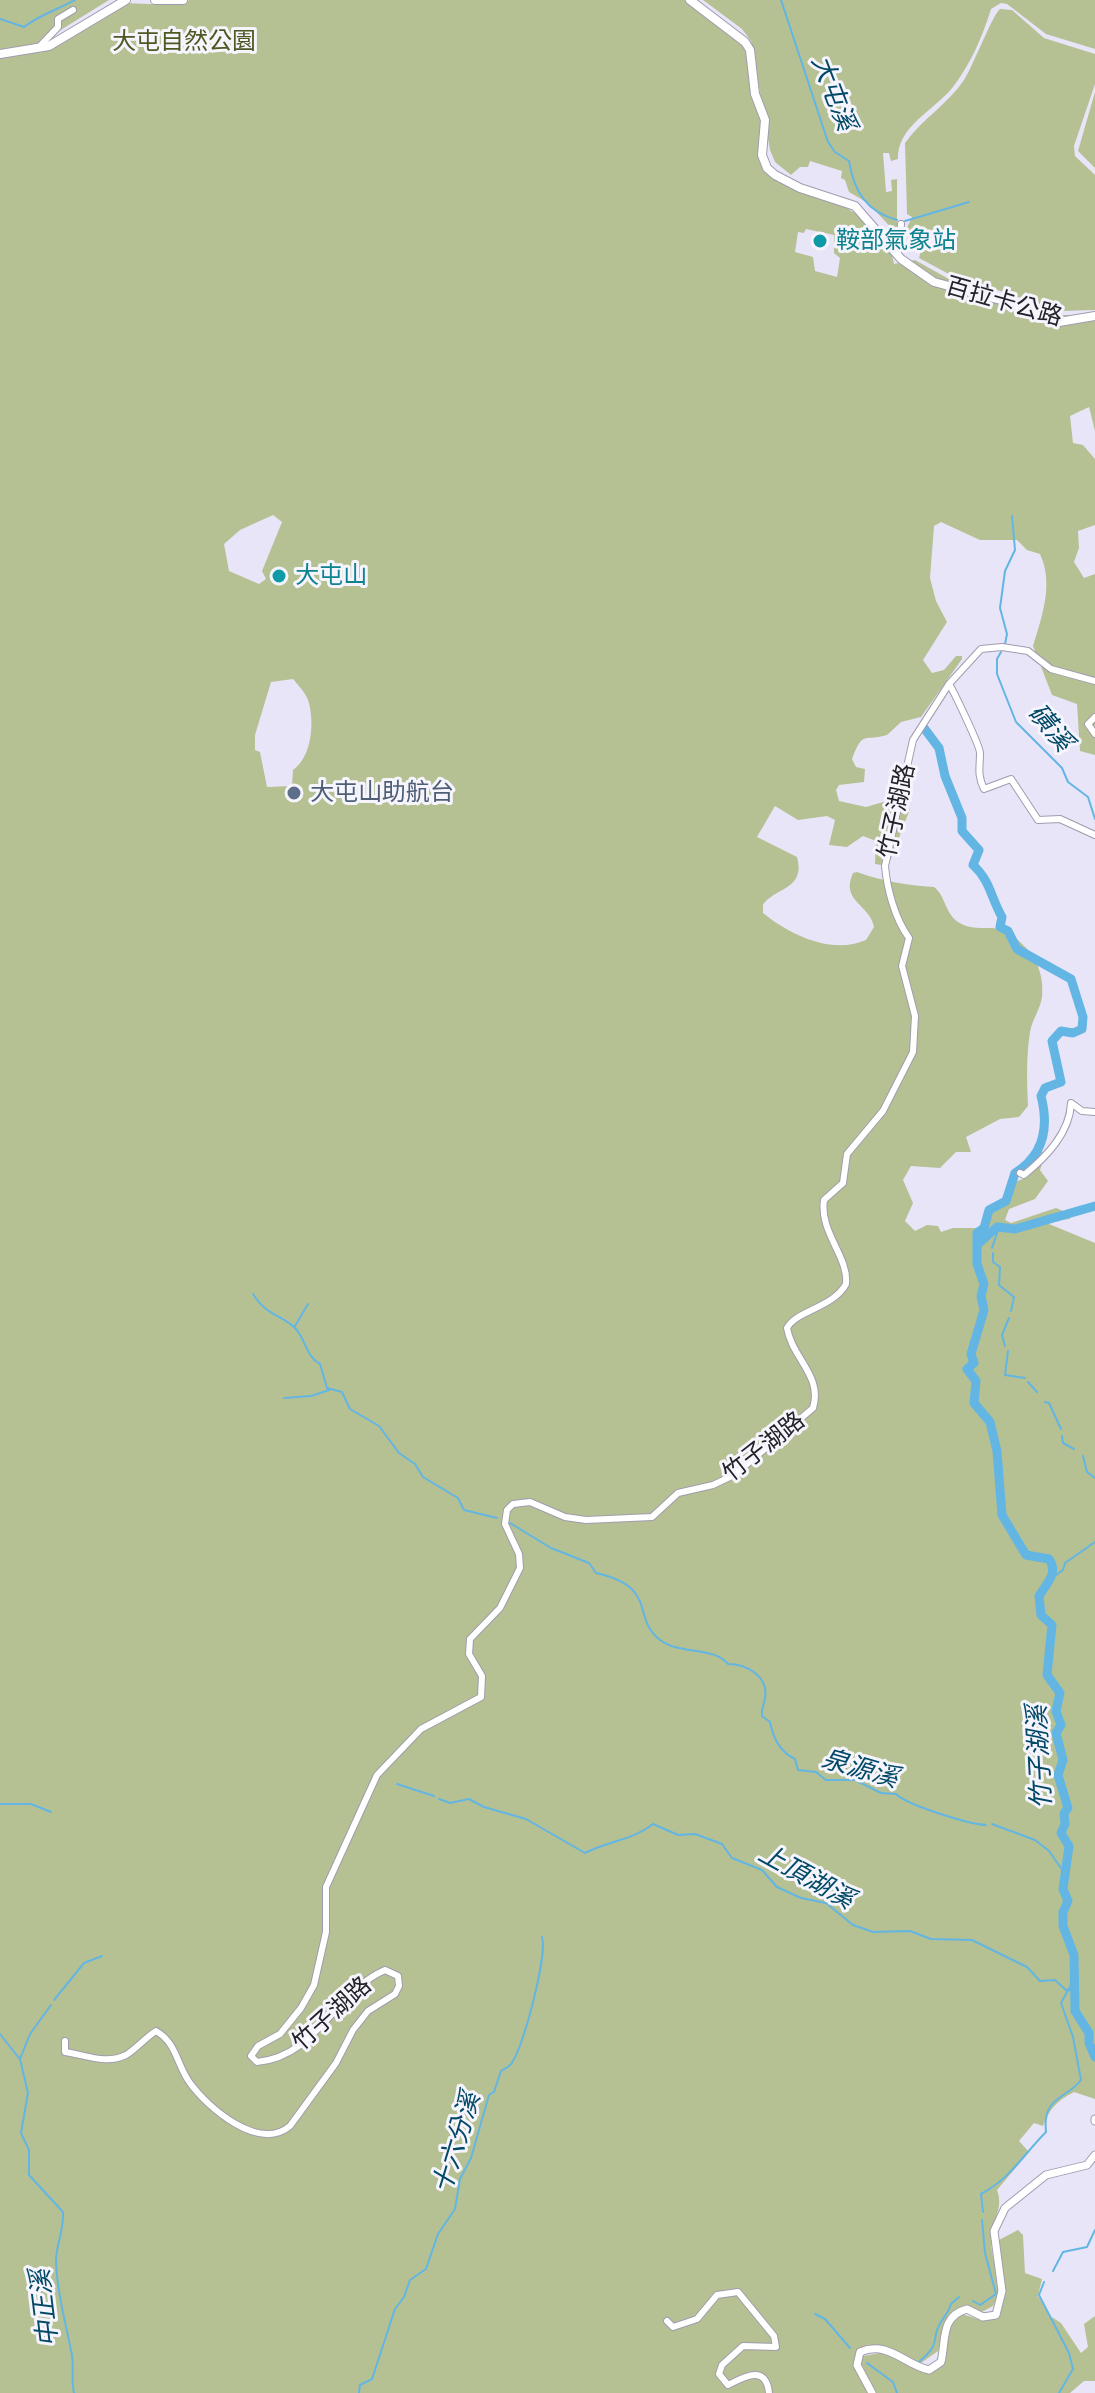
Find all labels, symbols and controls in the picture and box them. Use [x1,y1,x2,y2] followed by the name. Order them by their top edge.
[112,28,256,56] park label: 大屯自然公園
[804,51,862,135] water label: 大屯溪
[836,227,956,255] place label: 鞍部氣象站
[811,232,829,250] marker: 鞍部氣象站
[942,272,1066,332] street label: 百拉卡公路
[295,562,367,590] place label: 大屯山
[270,567,288,585] marker: 大屯山
[1021,698,1079,758] water label: 磺溪
[873,761,921,861] street label: 竹子湖路
[310,779,454,807] place label: 大屯山助航台
[285,784,303,802] marker: 大屯山助航台
[717,1406,811,1488] street label: 竹子湖路
[1022,1704,1058,1810] water label: 竹子湖溪
[818,1743,902,1795] water label: 泉源溪
[753,1838,859,1916] water label: 上頂湖溪
[287,1971,377,2057] street label: 竹子湖路
[427,2089,487,2197] water label: 十六分溪
[25,2267,65,2349] water label: 中正溪

